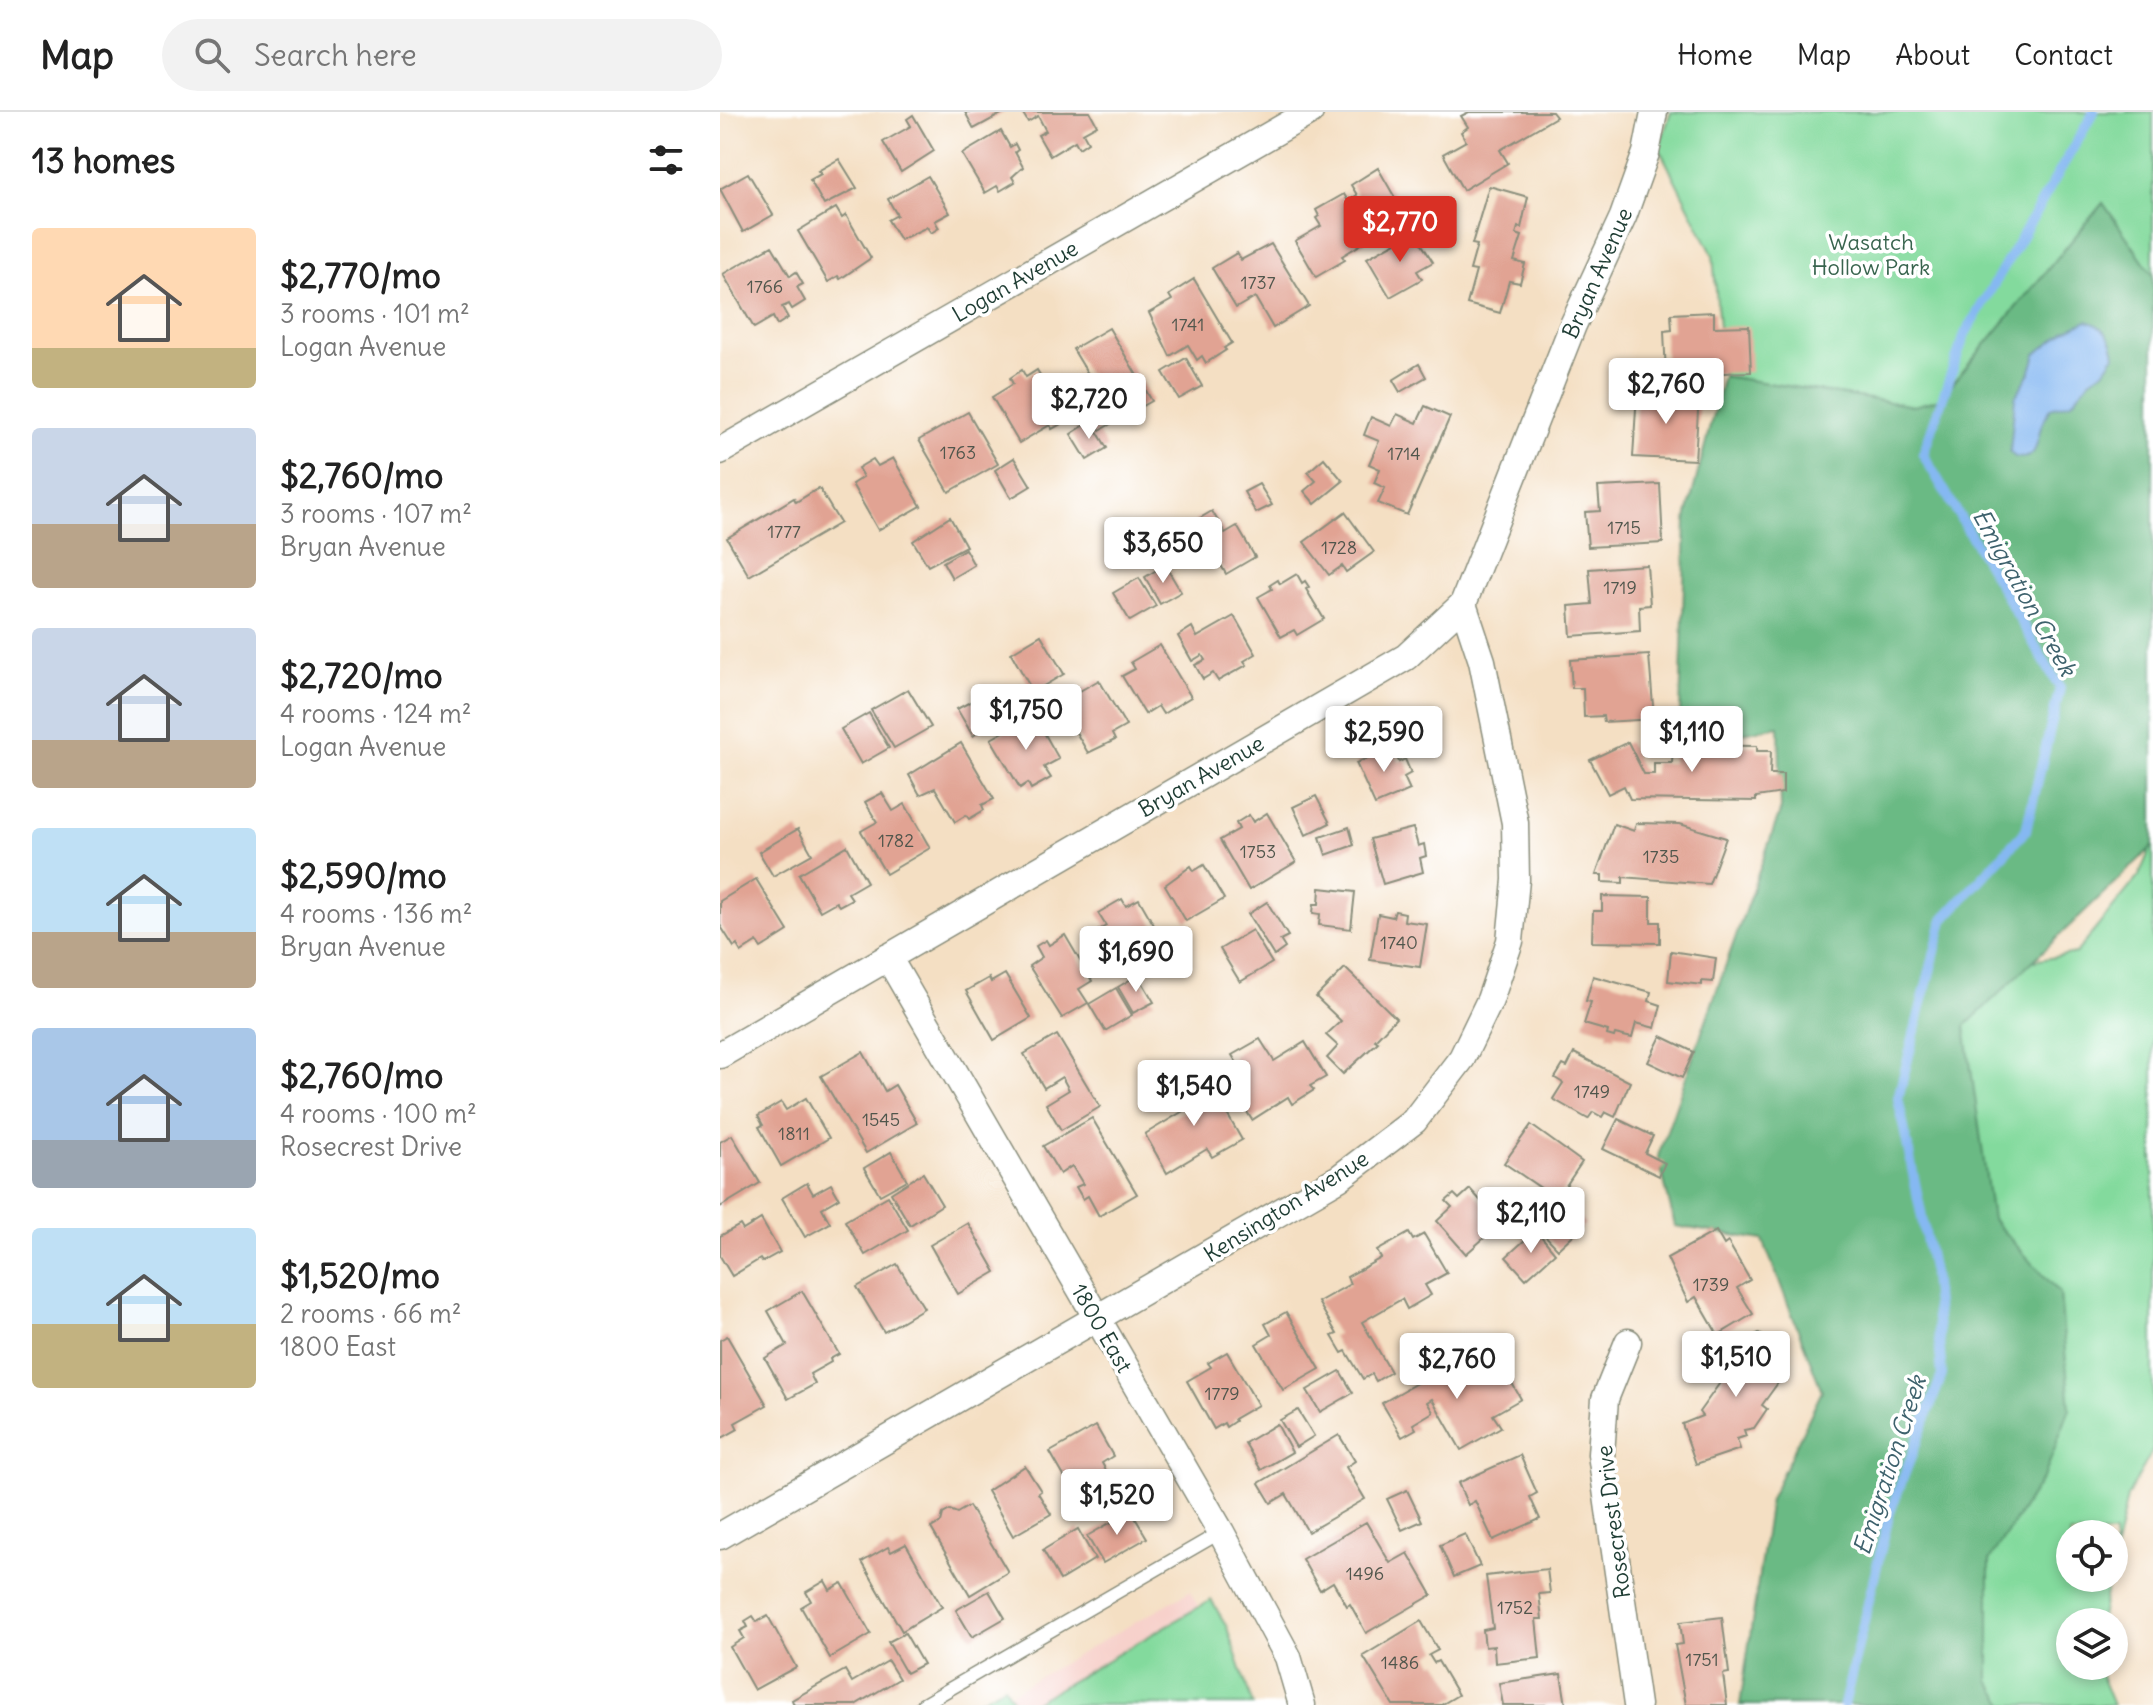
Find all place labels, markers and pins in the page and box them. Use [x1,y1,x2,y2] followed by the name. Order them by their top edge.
[1335,196,1465,264] pin: $2,770
[1601,358,1731,426] pin: $2,760
[1024,373,1154,441] pin: $2,720
[1098,517,1228,585] pin: $3,650
[961,684,1091,752] pin: $1,750
[1319,706,1449,774] pin: $2,590
[1627,706,1757,774] pin: $1,110
[1071,926,1201,994] pin: $1,690
[1129,1060,1259,1128] pin: $1,540
[1466,1187,1596,1255] pin: $2,110
[1671,1331,1801,1399] pin: $1,510
[1392,1333,1522,1401] pin: $2,760
[1052,1469,1182,1537] pin: $1,520

